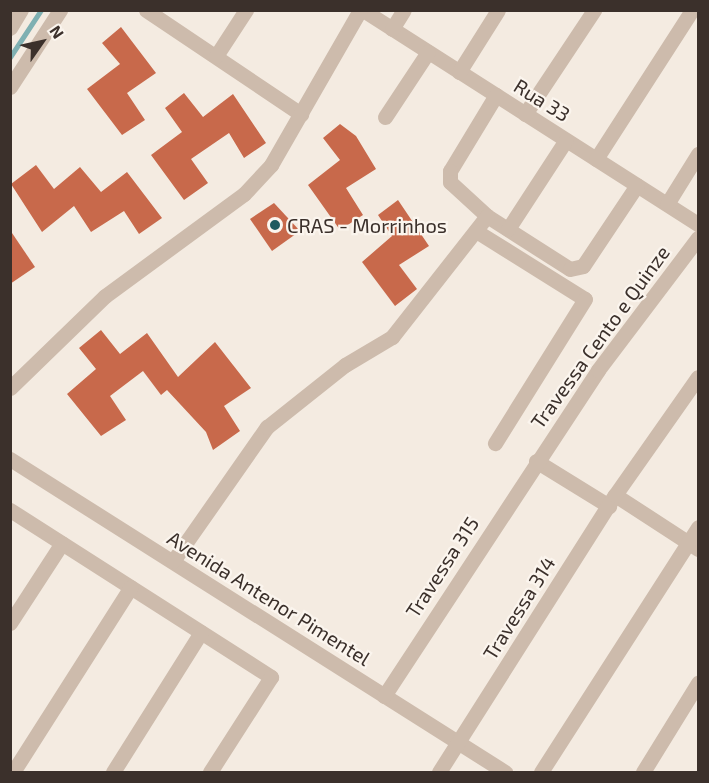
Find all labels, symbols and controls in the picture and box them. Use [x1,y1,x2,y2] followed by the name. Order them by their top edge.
[12,12,72,72] north arrow
[46,22,68,42] text: N
[510,74,574,126] street label: Rua 33
[287,213,447,237] place label: CRAS - Morrinhos
[268,218,282,232] marker: CRAS - Morrinhos
[526,241,674,433] street label: Travessa Cento e Quinze
[400,512,484,622] street label: Travessa 315
[163,525,375,671] street label: Avenida Antenor Pimentel
[478,552,560,664] street label: Travessa 314

